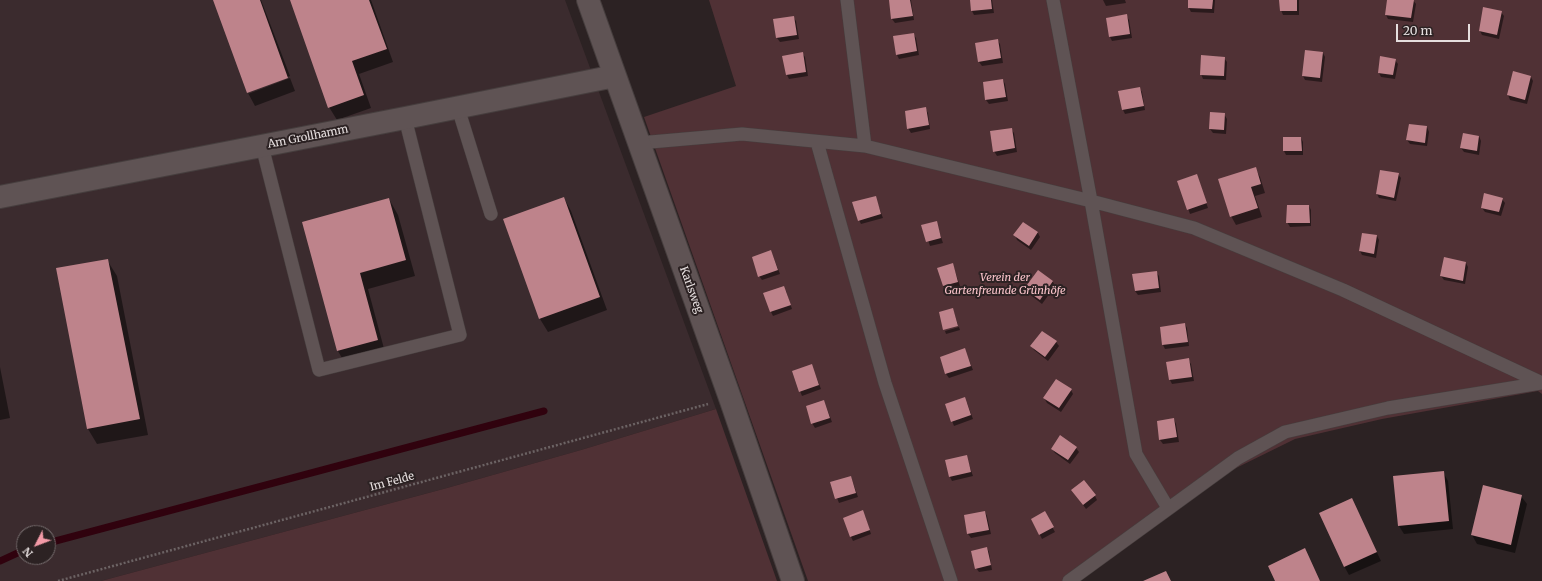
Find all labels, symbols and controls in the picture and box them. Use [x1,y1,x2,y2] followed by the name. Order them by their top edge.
[1398,16,1472,42] scale bar
[1403,23,1432,38] text: 20 m
[267,123,349,151] street label: Am Grollhamm
[676,265,706,315] street label: Karlsweg
[944,271,1066,297] park label: Verein der Gartenfreunde Grünhöfe
[368,470,416,494] street label: Im Felde
[16,525,56,565] north arrow
[20,544,36,560] text: N

